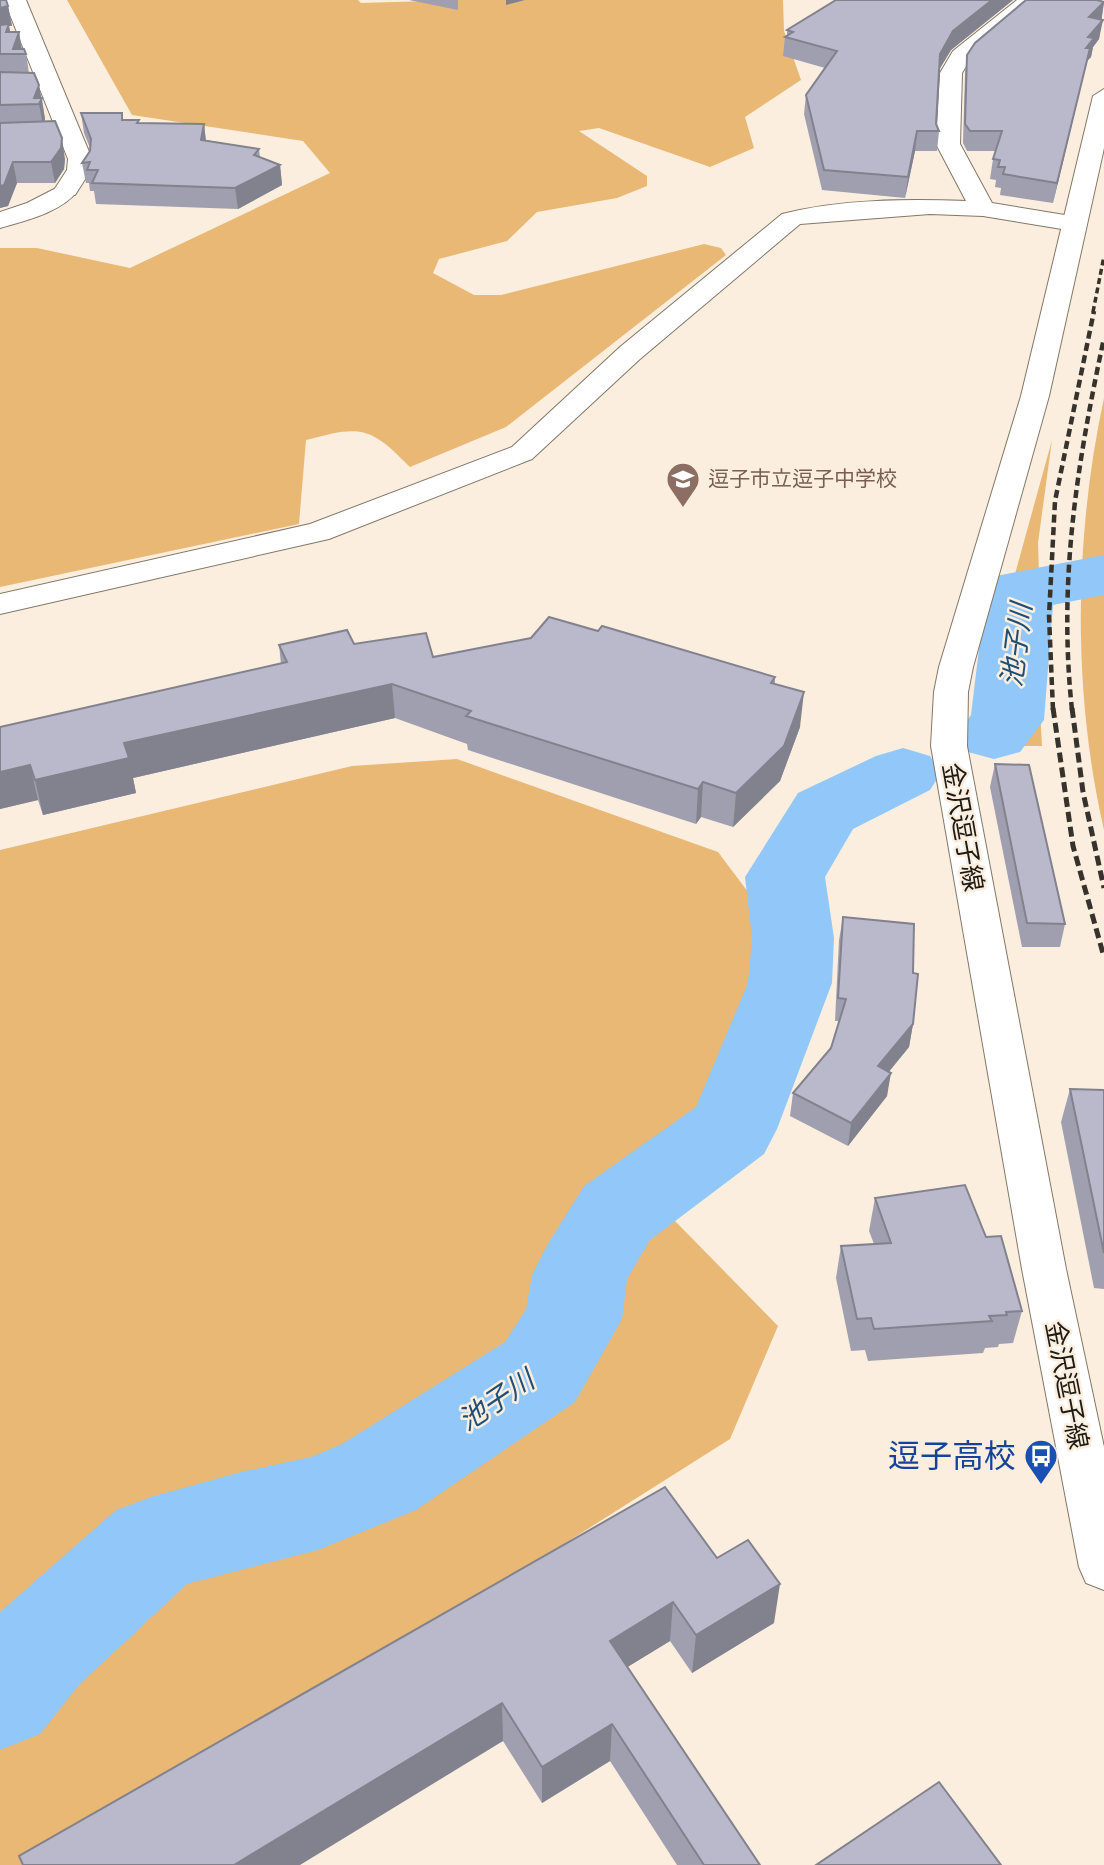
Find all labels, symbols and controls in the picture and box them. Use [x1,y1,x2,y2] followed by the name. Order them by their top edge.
[664,460,702,509] school or university icon: 逗子市立逗子中学校
[708,465,897,492] place label: 逗子市立逗子中学校
[992,598,1039,689] water label: 池子川
[936,760,991,894] street label: 金沢逗子線
[1039,1318,1096,1452] street label: 金沢逗子線
[451,1359,543,1438] water label: 池子川
[888,1434,1016,1476] place label: 逗子高校
[1022,1437,1060,1486] bus stop icon: 逗子高校

